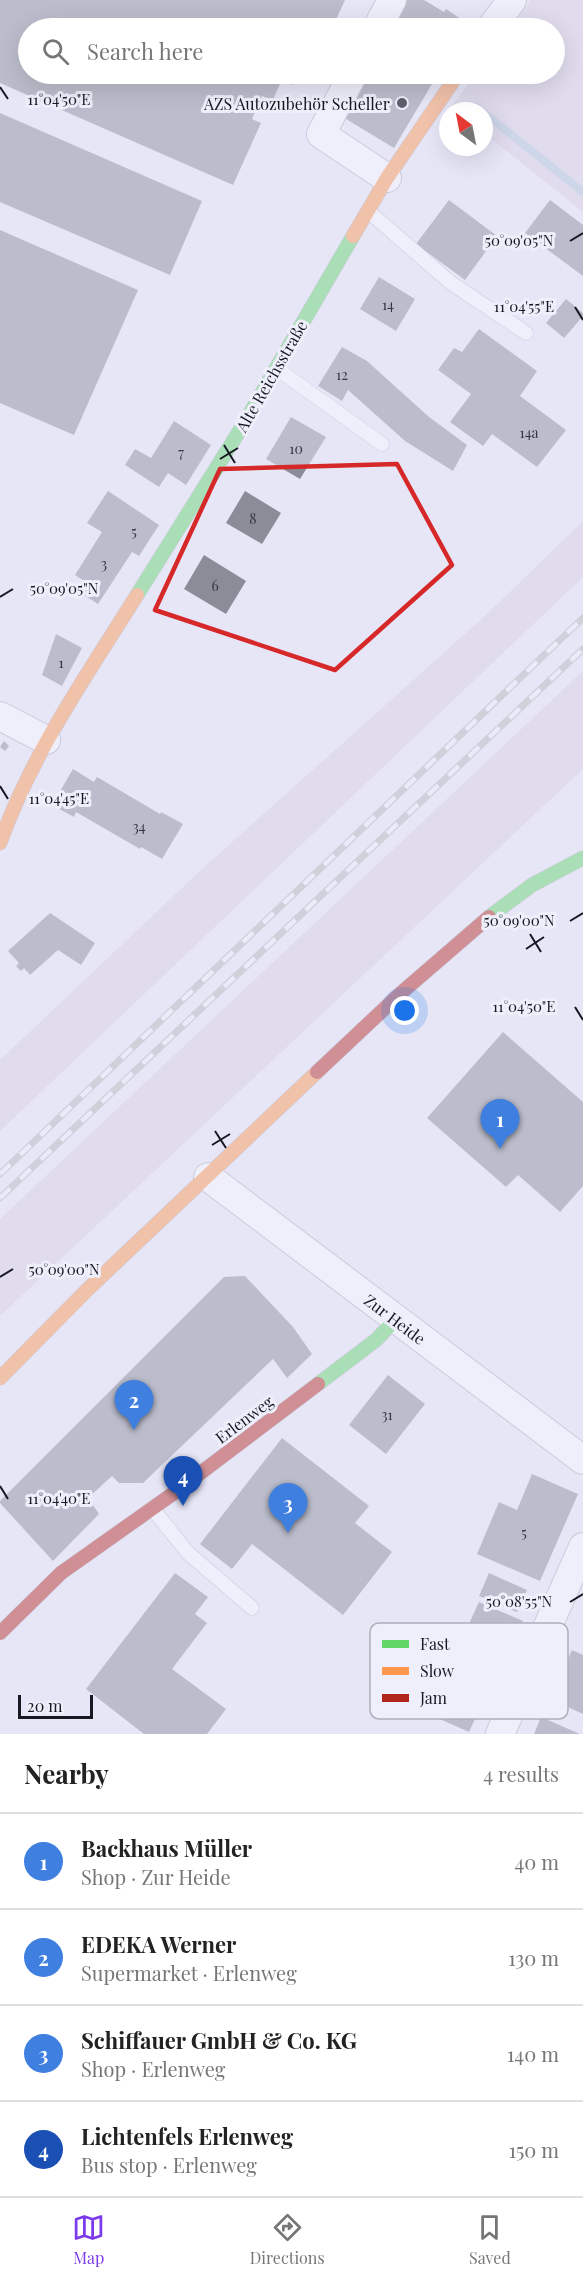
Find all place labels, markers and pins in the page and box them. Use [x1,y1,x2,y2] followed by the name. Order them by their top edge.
[203,93,390,114] place label: AZS Autozubehör Scheller
[395,96,409,110] marker: AZS Autozubehör Scheller
[480,1100,520,1149] pin: 1
[114,1380,154,1430] pin: 2
[164,1456,202,1506] pin: 4
[268,1484,308,1533] pin: 3

